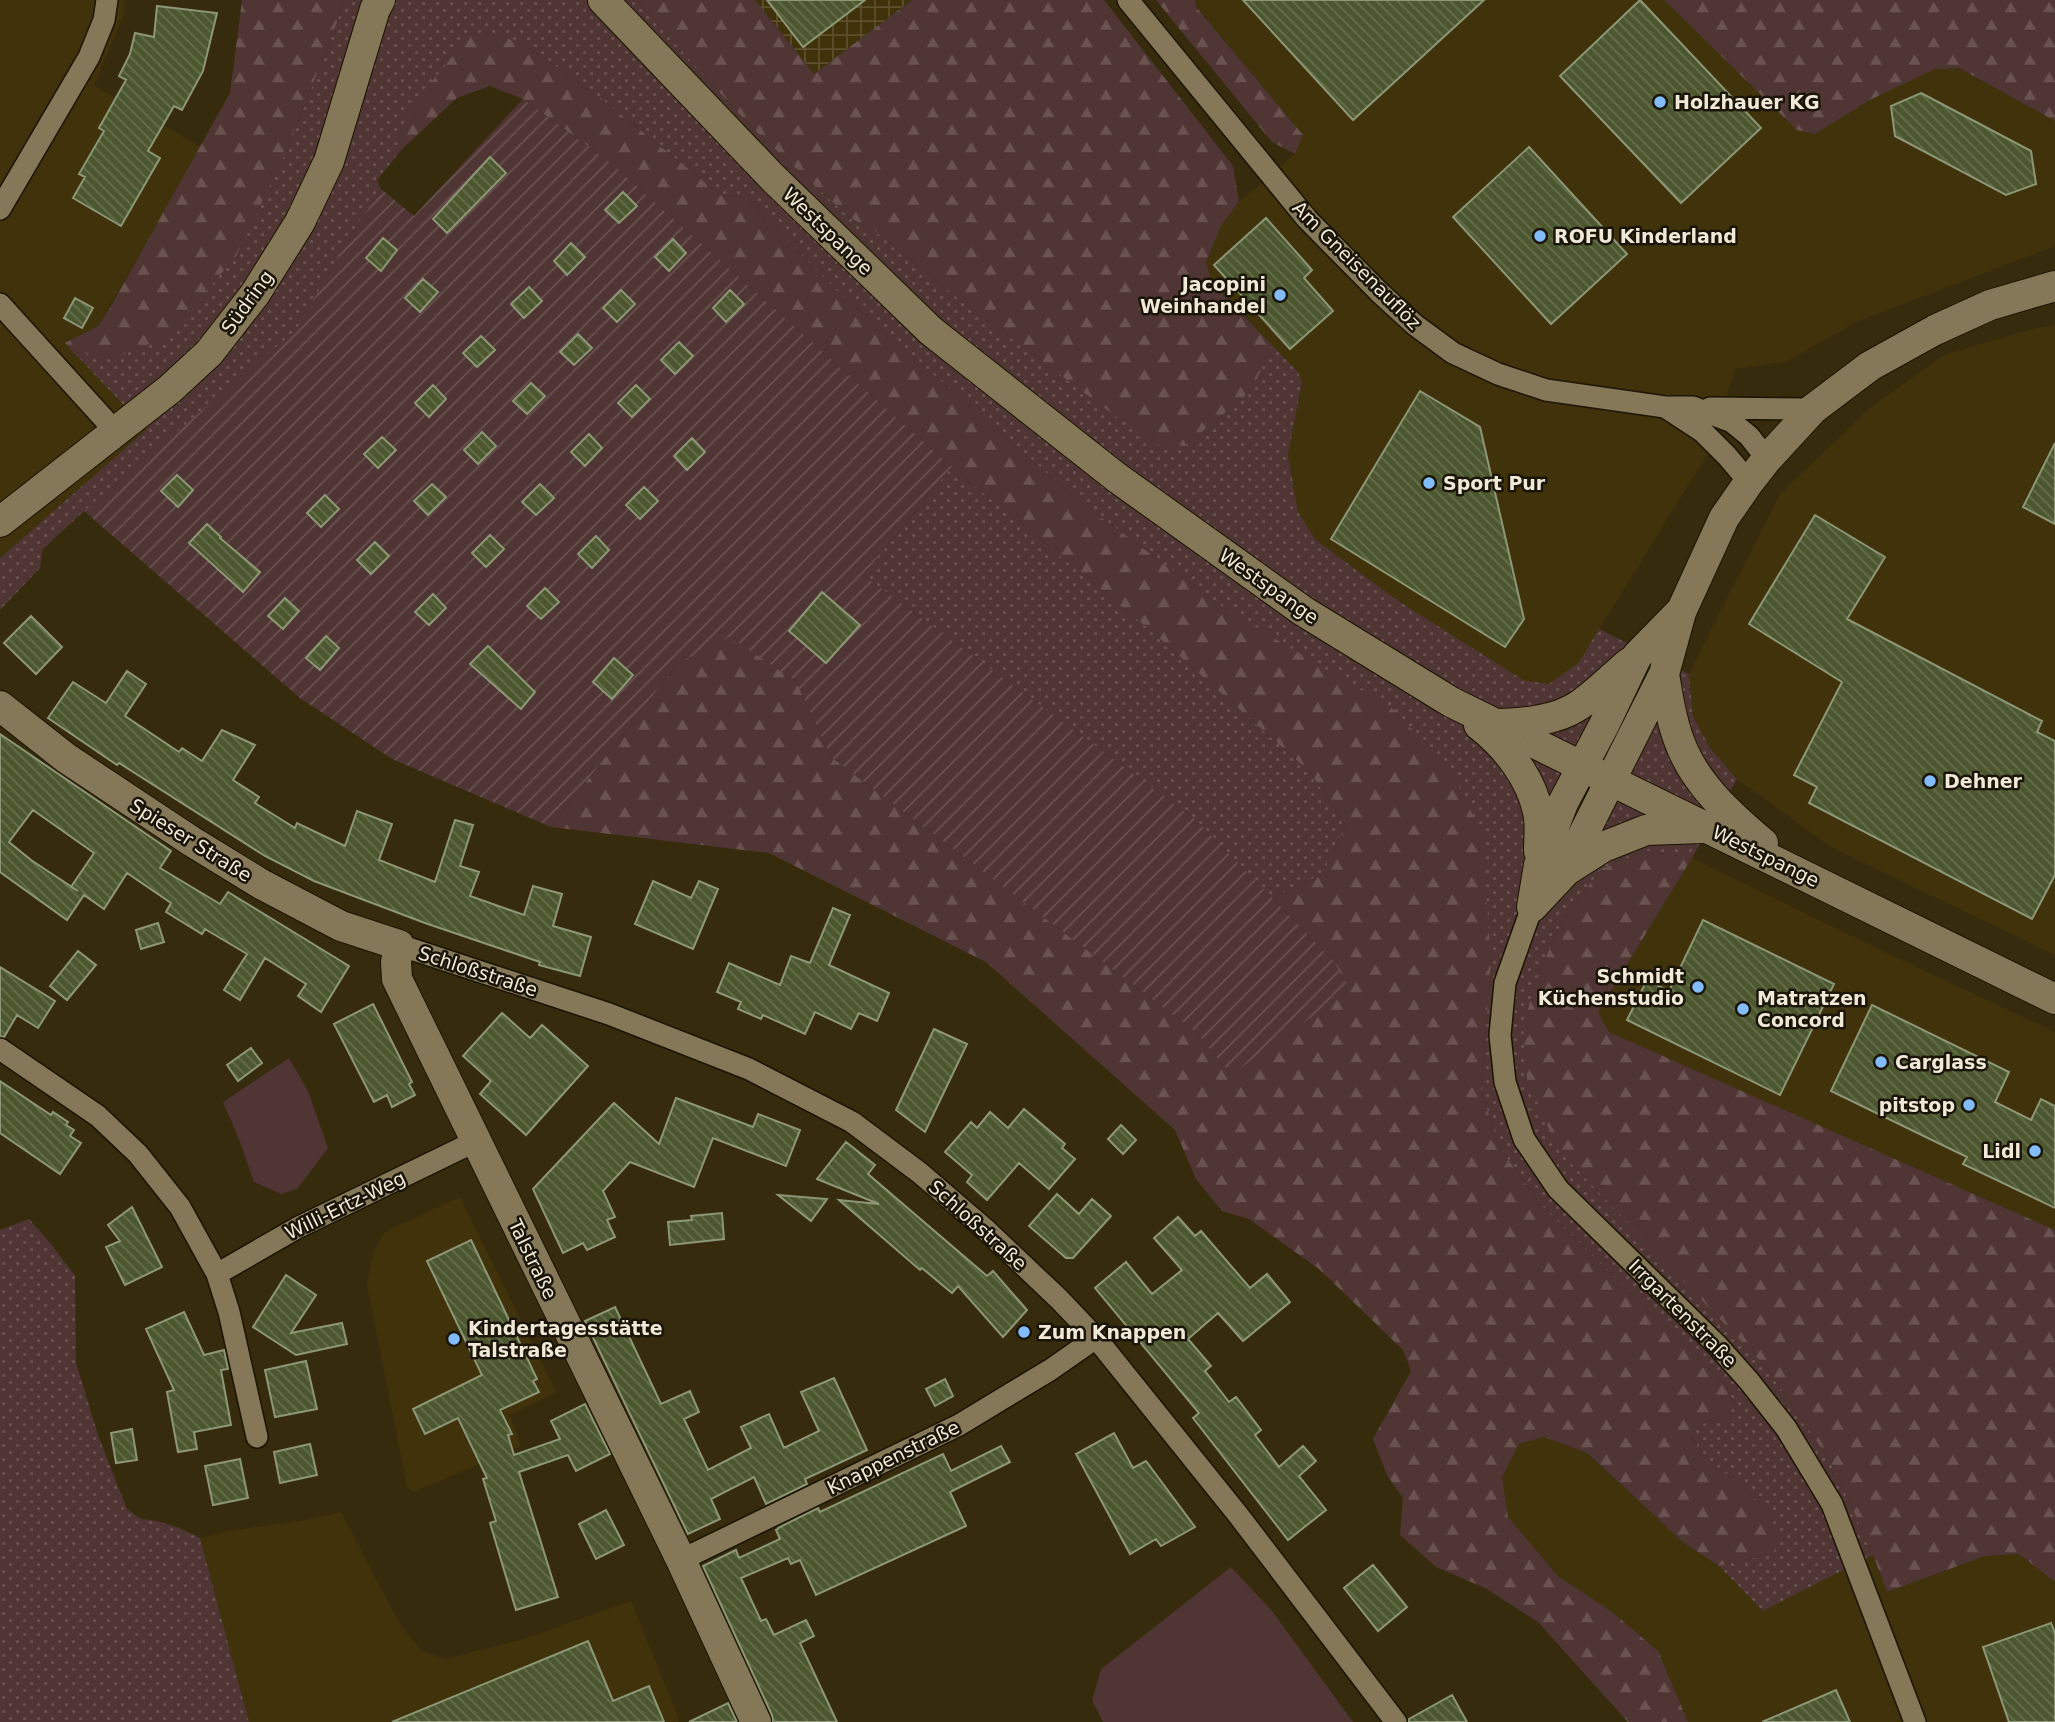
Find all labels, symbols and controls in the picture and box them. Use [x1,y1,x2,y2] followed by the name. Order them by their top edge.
[1674,91,1820,113] place label: Holzhauer KG
[1652,94,1668,110] marker: Holzhauer KG
[779,183,877,279] street label: Westspange
[1288,196,1426,334] street label: Am Gneisenauflöz
[1554,225,1737,247] place label: ROFU Kinderland
[1532,228,1548,244] marker: ROFU Kinderland
[217,266,277,338] street label: Südring
[1140,273,1266,317] place label: Jacopini Weinhandel
[1272,287,1288,303] marker: Jacopini Weinhandel
[1443,472,1546,494] place label: Sport Pur
[1421,475,1437,491] marker: Sport Pur
[1215,544,1323,628] street label: Westspange
[1944,770,2023,792] place label: Dehner
[1922,773,1938,789] marker: Dehner
[126,794,256,886] street label: Spieser Straße
[1709,821,1823,891] street label: Westspange
[416,941,540,1001] street label: Schloßstraße
[1538,965,1684,1009] place label: Schmidt Küchenstudio
[1690,979,1706,995] marker: Schmidt Küchenstudio
[1757,987,1867,1031] place label: Matratzen Concord
[1735,1001,1751,1017] marker: Matratzen Concord
[1895,1051,1987,1073] place label: Carglass
[1873,1054,1889,1070] marker: Carglass
[1879,1094,1955,1116] place label: pitstop
[1961,1097,1977,1113] marker: pitstop
[1982,1140,2021,1162] place label: Lidl
[2027,1143,2043,1159] marker: Lidl
[281,1166,409,1244] street label: Willi-Ertz-Weg
[925,1175,1031,1275] street label: Schloßstraße
[504,1215,562,1302] street label: Talstraße
[1624,1254,1742,1372] street label: Irrgartenstraße
[468,1317,663,1361] place label: Kindertagesstätte Talstraße
[1038,1321,1186,1343] place label: Zum Knappen
[1016,1324,1032,1340] marker: Zum Knappen
[446,1331,462,1347] marker: Kindertagesstätte Talstraße
[823,1415,963,1499] street label: Knappenstraße

